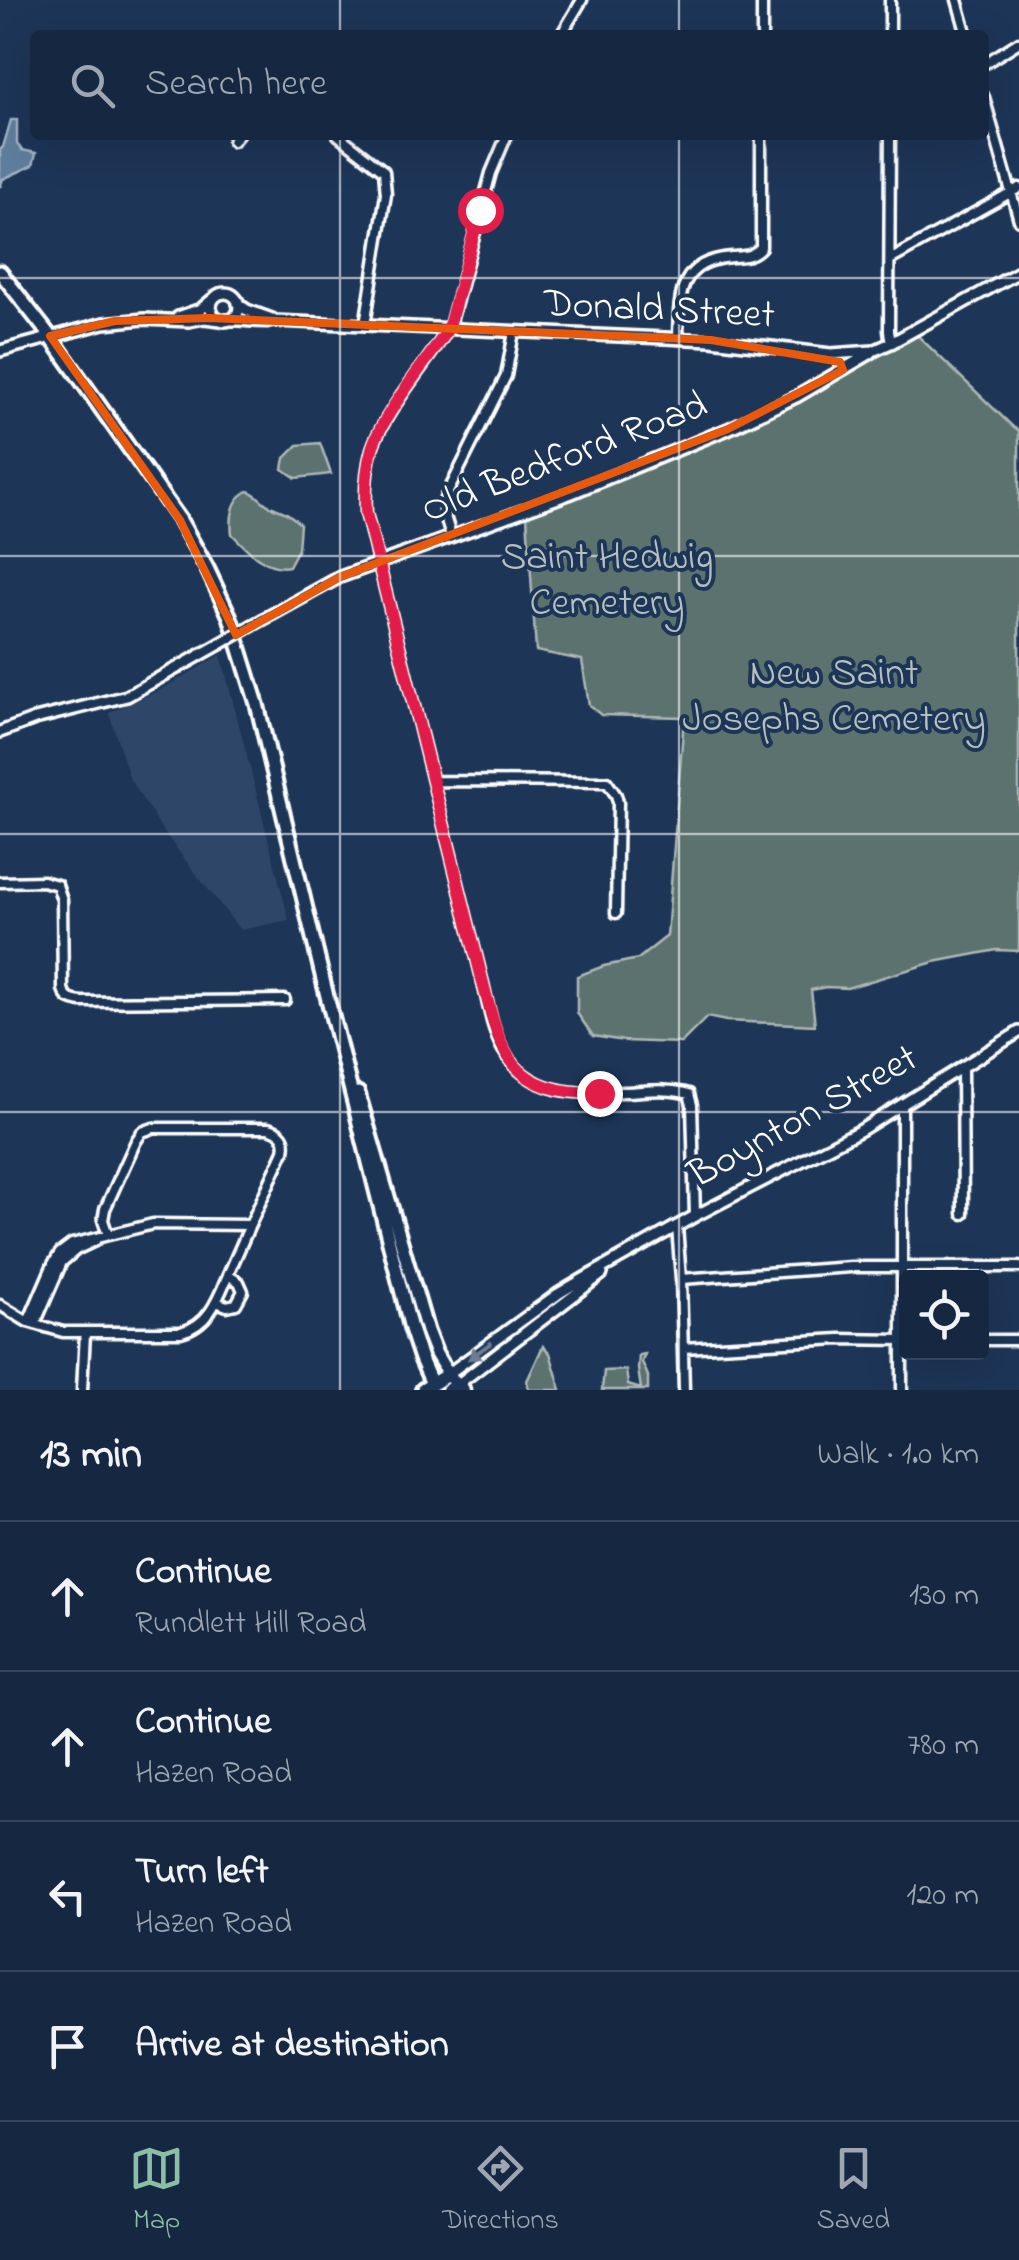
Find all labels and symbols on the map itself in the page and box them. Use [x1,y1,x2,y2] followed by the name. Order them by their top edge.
[458,188,504,234] route start
[541,275,776,347] street label: Donald Street
[414,377,716,541] street label: Old Bedford Road
[501,529,713,634] park label: Saint Hedwig Cemetery
[682,645,986,750] park label: New Saint Josephs Cemetery
[678,1031,930,1206] street label: Boynton Street
[577,1071,623,1117] route end
[466,1341,493,1360] one-way arrow

